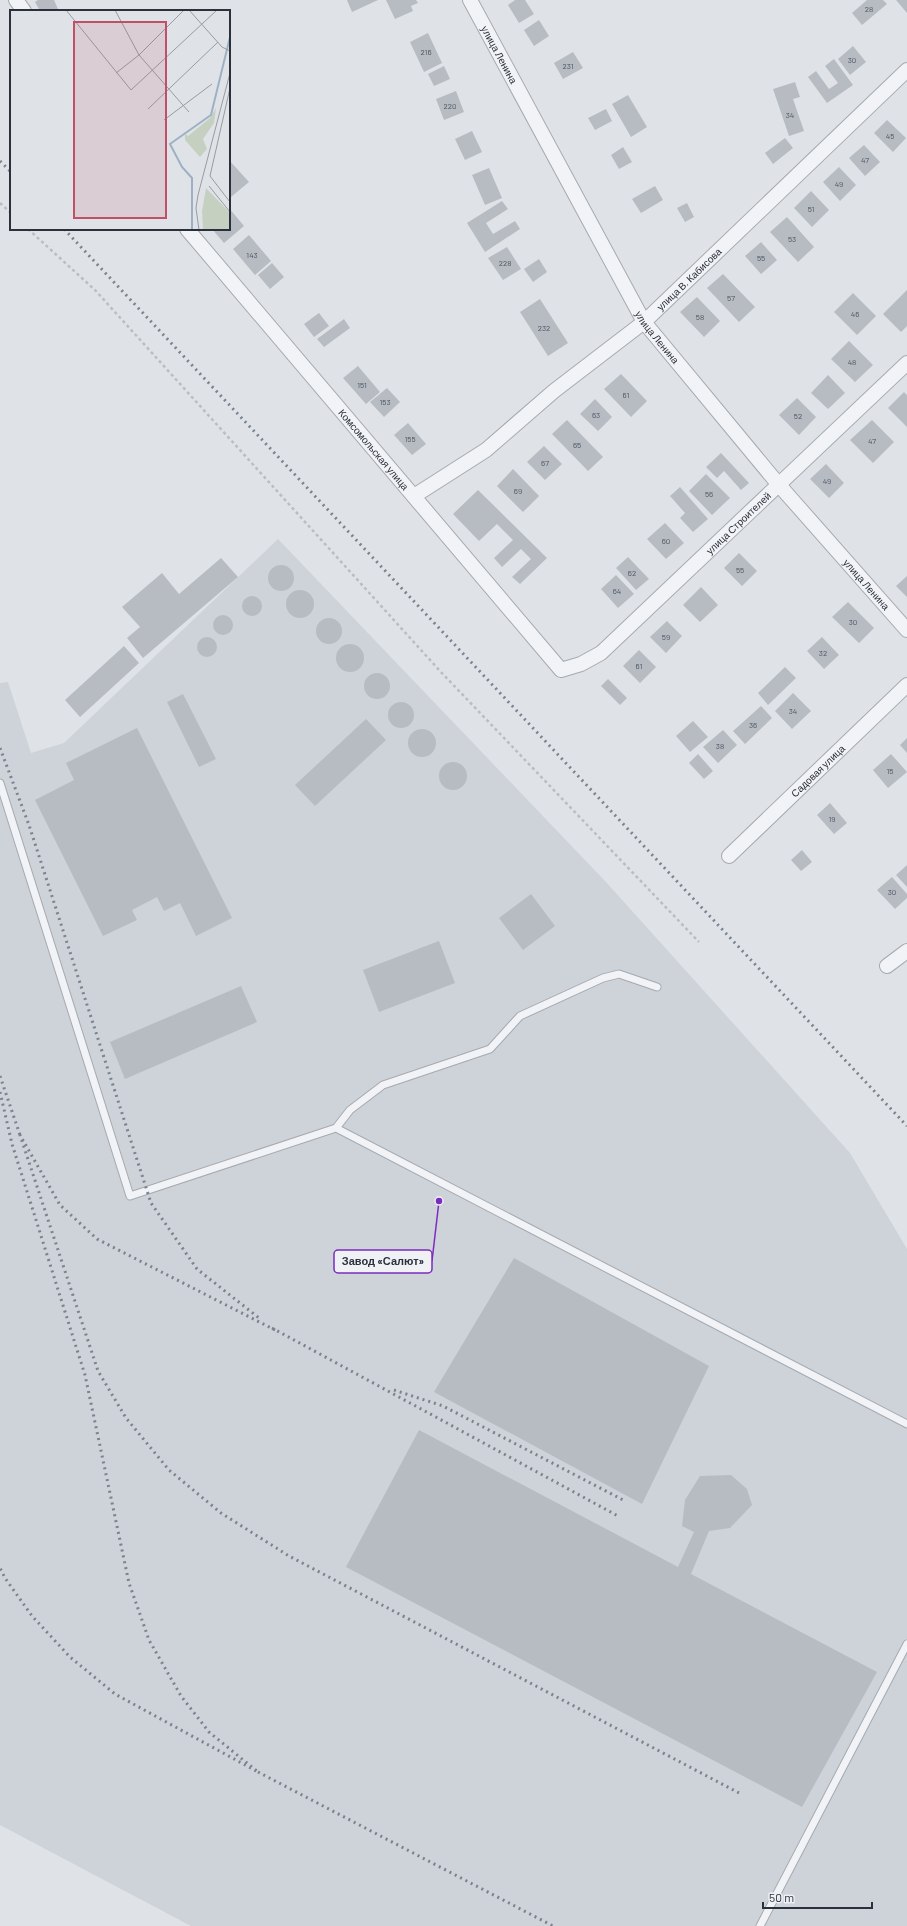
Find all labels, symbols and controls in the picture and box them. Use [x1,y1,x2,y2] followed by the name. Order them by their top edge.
[865,4,873,14] house number: 28
[10,10,230,230] inset map
[479,24,520,86] street label: улица Ленина
[420,47,432,57] house number: 216
[848,55,856,65] house number: 30
[562,61,574,71] house number: 231
[443,101,457,111] house number: 220
[786,110,794,120] house number: 34
[886,131,894,141] house number: 45
[861,155,869,165] house number: 47
[835,179,843,189] house number: 49
[808,204,815,214] house number: 51
[788,234,796,244] house number: 53
[654,245,724,313] street label: улица В. Кабисова
[246,250,258,260] house number: 143
[757,253,765,263] house number: 55
[499,258,511,268] house number: 228
[727,293,735,303] house number: 57
[633,309,682,366] street label: улица Ленина
[851,309,859,319] house number: 46
[696,312,704,322] house number: 58
[538,323,550,333] house number: 232
[848,357,856,367] house number: 48
[357,380,367,390] house number: 151
[623,390,630,400] house number: 61
[379,397,391,407] house number: 153
[336,407,412,493] street label: Комсомольская улица
[592,410,600,420] house number: 63
[794,411,802,421] house number: 52
[404,434,416,444] house number: 155
[868,436,876,446] house number: 47
[573,440,581,450] house number: 65
[541,458,549,468] house number: 67
[823,476,831,486] house number: 49
[514,486,522,496] house number: 69
[703,489,773,556] street label: улица Строителей
[705,489,713,499] house number: 56
[662,536,670,546] house number: 60
[841,556,893,612] street label: улица Ленина
[736,565,744,575] house number: 55
[628,568,636,578] house number: 62
[613,586,621,596] house number: 64
[849,617,857,627] house number: 30
[662,632,670,642] house number: 59
[819,648,827,658] house number: 32
[636,661,643,671] house number: 61
[789,706,797,716] house number: 34
[749,720,757,730] house number: 36
[716,741,724,751] house number: 38
[788,742,847,799] street label: Садовая улица
[887,766,893,776] house number: 15
[829,814,835,824] house number: 19
[888,887,896,897] house number: 30
[334,1250,432,1273] callout: Завод «Салют»
[342,1254,425,1267] text: Завод «Салют»
[763,1884,872,1910] scale bar
[769,1890,794,1904] text: 50 m

